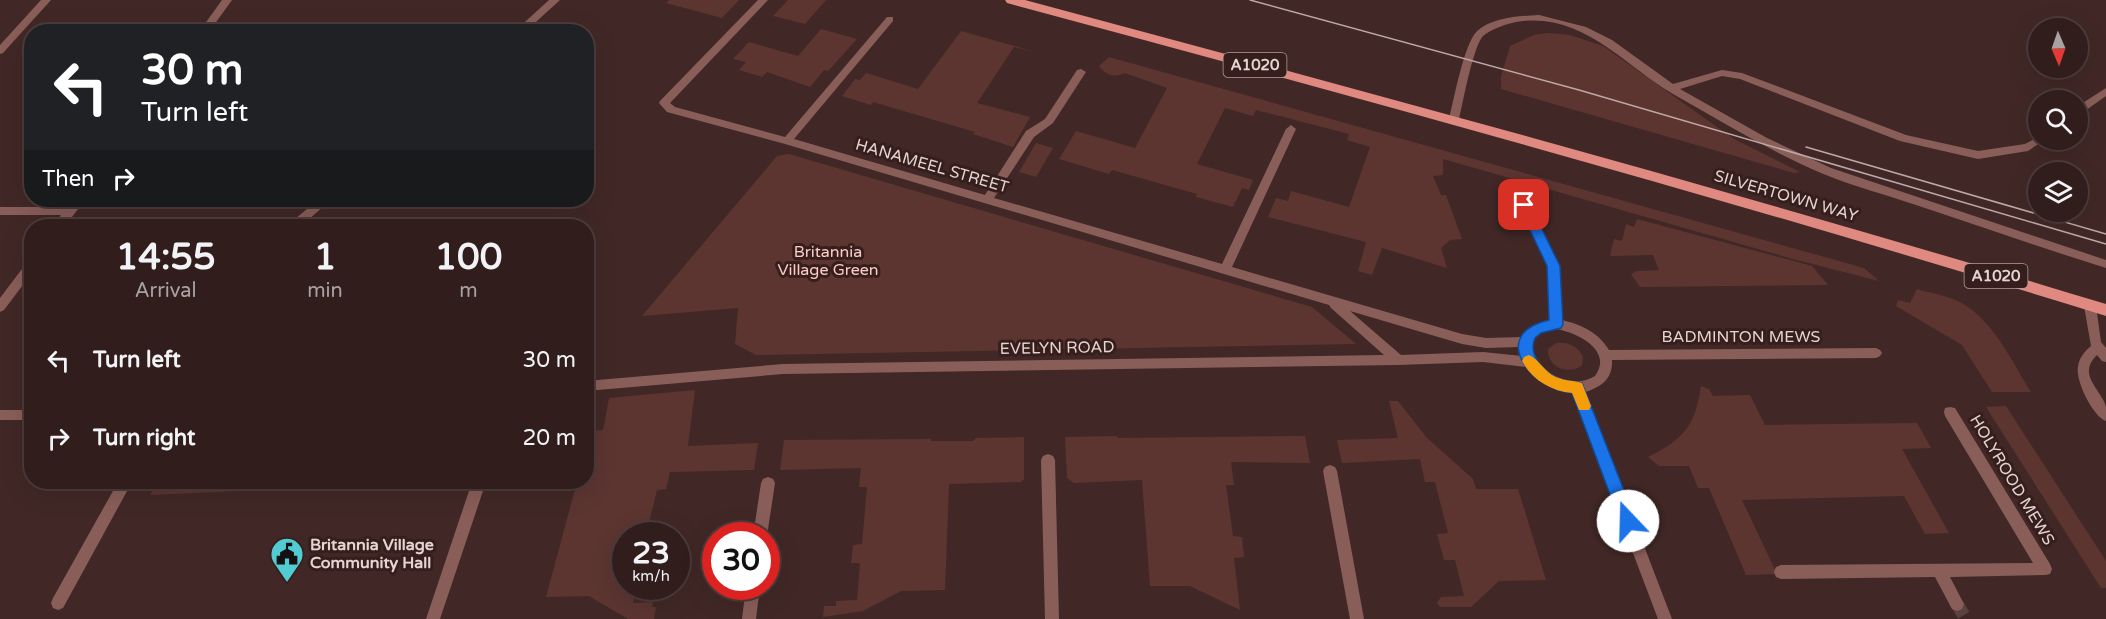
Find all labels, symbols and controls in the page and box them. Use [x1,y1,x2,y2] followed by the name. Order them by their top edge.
[2028,18,2088,78] north arrow
[2028,18,2088,222] map controls
[141,45,243,96] text: 30 m
[42,48,120,126] icon: left
[1224,53,1286,77] road number: A1020
[2028,90,2088,150] button: search
[141,96,248,129] text: Turn left
[853,135,1011,198] street label: HANAMEEL STREET
[107,162,140,195] icon: right
[2028,162,2088,222] button: layers
[42,166,95,192] text: Then
[1712,166,1860,226] street label: SILVERTOWN WAY
[1498,179,1549,230] pin
[1507,188,1540,221] icon: arrive
[116,236,216,279] text: 14:55
[314,236,336,279] text: 1
[434,236,502,279] text: 100
[777,242,879,280] park label: Britannia Village Green
[1964,264,2028,288] road number: A1020
[135,279,197,303] text: Arrival
[307,279,343,303] text: min
[459,279,478,303] text: m
[1662,327,1821,347] street label: BADMINTON MEWS
[1000,337,1114,359] street label: EVELYN ROAD
[42,344,75,377] icon: left
[93,347,181,373] text: Turn left
[522,347,576,373] text: 30 m
[1965,411,2059,549] street label: HOLYROOD MEWS
[42,422,75,455] icon: right
[93,425,195,451] text: Turn right
[522,425,576,451] text: 20 m
[1596,489,1660,553] position arrow
[702,522,780,600] speed limit sign: 30
[310,535,434,573] place label: Britannia Village Community Hall
[632,535,670,572] text: 23
[269,536,305,583] public building icon: Britannia Village Community Hall
[632,567,670,585] text: km/h

